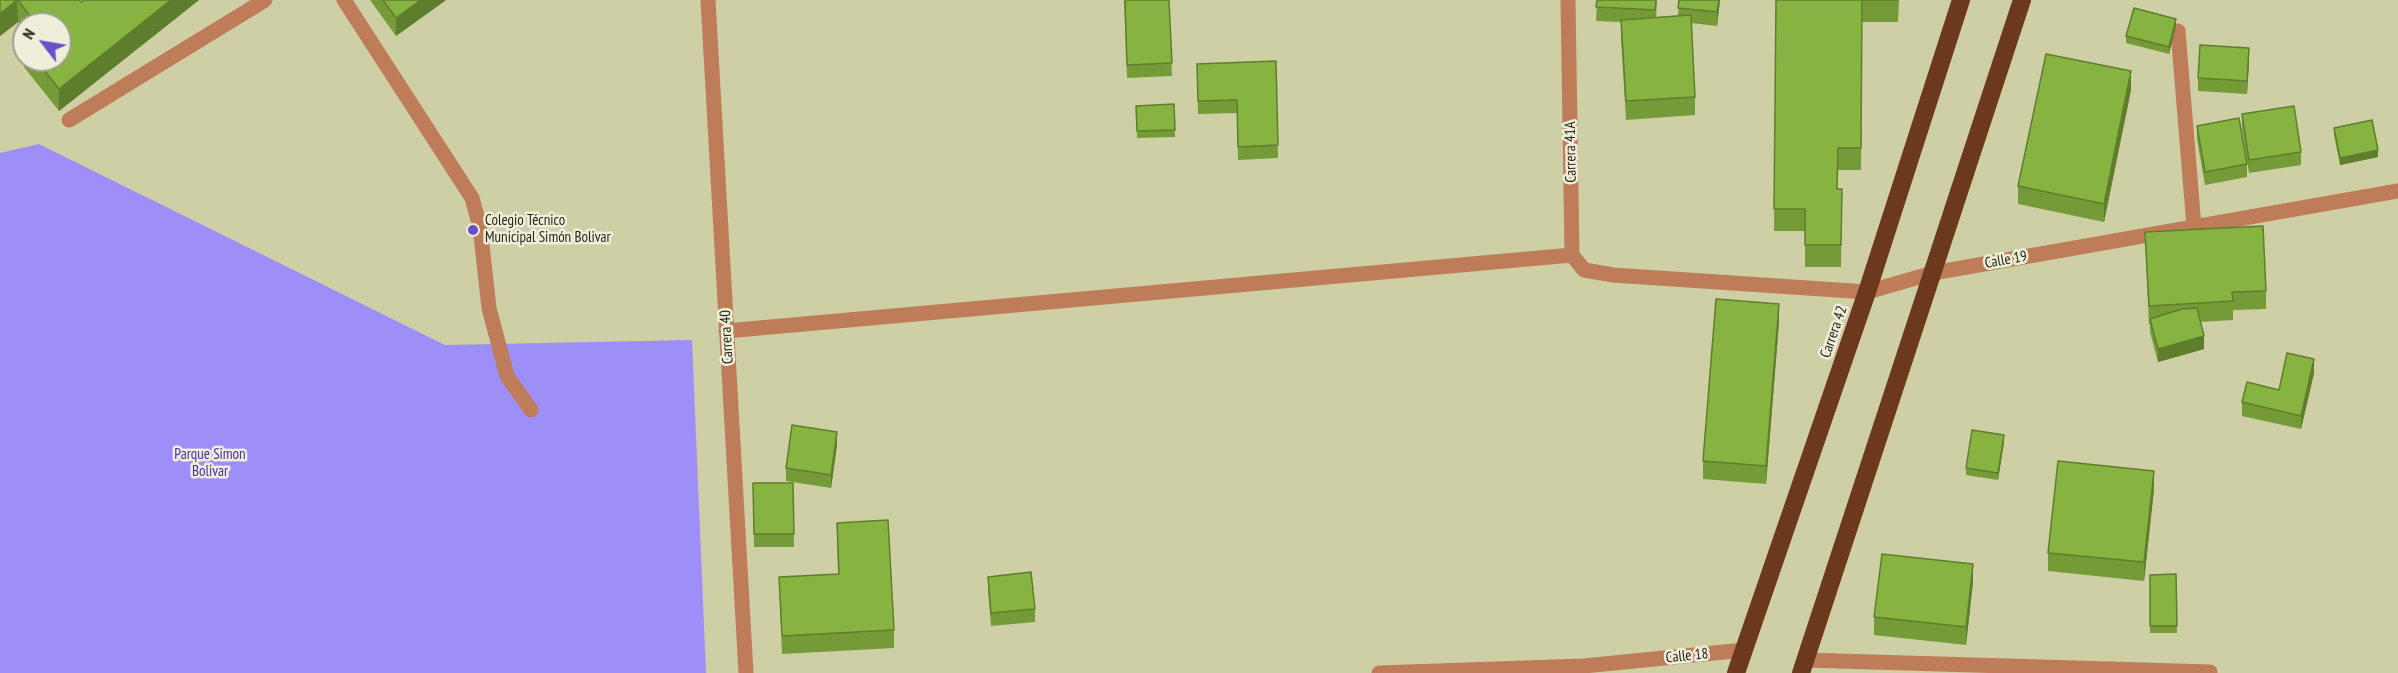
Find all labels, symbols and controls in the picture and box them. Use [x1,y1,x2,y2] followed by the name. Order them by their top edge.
[12,12,72,72] north arrow
[17,25,39,43] text: N
[1561,121,1581,183] street label: Carrera 41A
[485,212,611,247] place label: Colegio Técnico Municipal Simón Bolivar
[466,223,480,237] marker: Colegio Técnico Municipal Simón Bolivar
[1983,247,2029,273] street label: Calle 19
[1817,304,1851,360] street label: Carrera 42
[717,310,737,364] street label: Carrera 40
[174,446,246,481] park label: Parque Simon Bolivar
[1665,645,1709,667] street label: Calle 18

